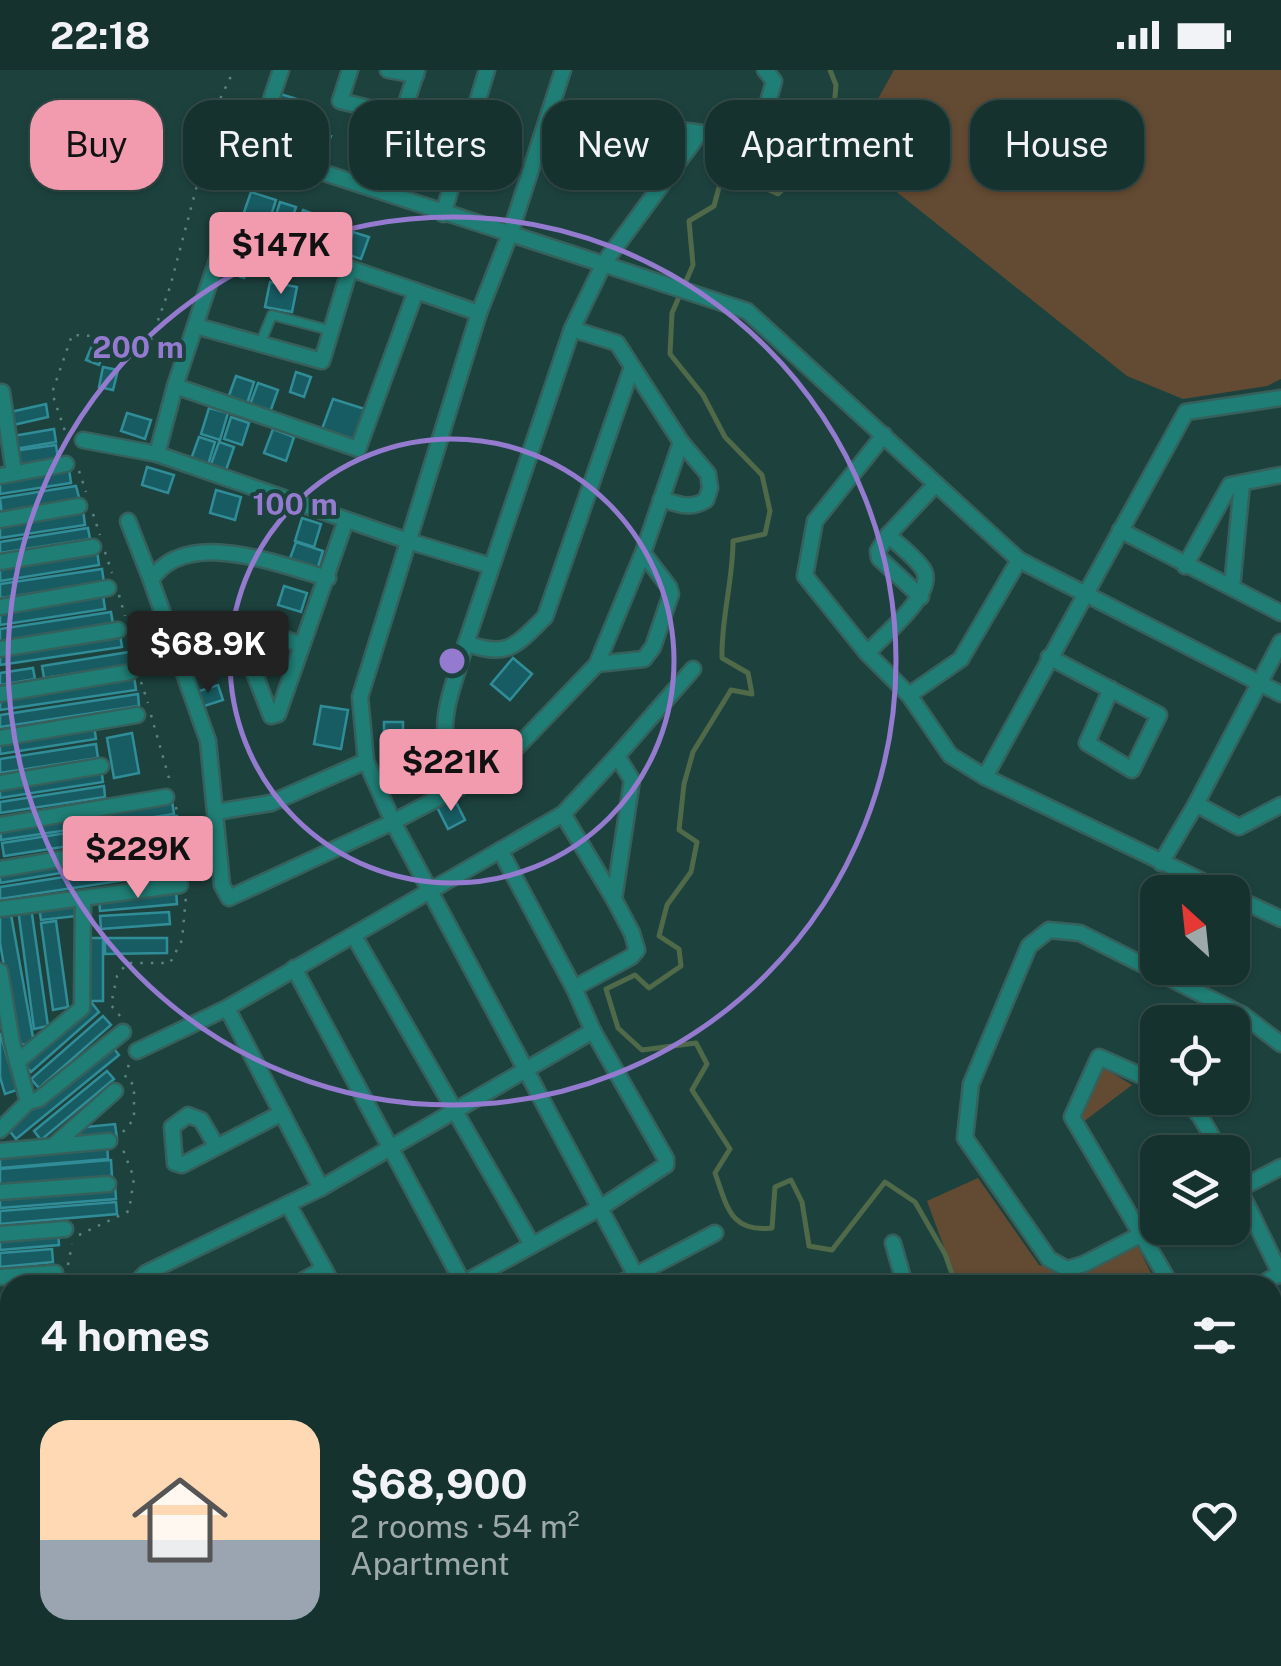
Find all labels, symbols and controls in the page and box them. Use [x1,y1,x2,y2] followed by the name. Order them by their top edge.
[50,13,150,58] text: 22:18
[30,100,163,190] chip: Buy
[183,100,329,190] chip: Rent
[349,100,522,190] chip: Filters
[542,100,685,190] chip: New
[705,100,950,190] chip: Apartment
[970,100,1144,190] chip: House
[211,212,351,297] pin: $147K
[231,226,331,263] text: $147K
[92,329,184,365] text: 200 m
[252,486,338,522] text: 100 m
[127,611,289,696] pin: $68.9K
[150,625,266,662] text: $68.9K
[434,643,470,679] centre of rings
[381,729,521,814] pin: $221K
[401,743,501,780] text: $221K
[68,816,208,901] pin: $229K
[85,830,191,867] text: $229K
[1140,875,1250,985] north arrow
[1140,875,1250,1245] map controls
[1140,1005,1250,1115] button: locate
[1140,1135,1250,1245] button: layers
[1187,1308,1242,1363] icon: filters
[40,1311,210,1360] text: 4 homes
[350,1459,528,1508] text: $68,900
[120,1460,240,1580] icon: home
[1187,1493,1242,1548] icon: heart
[350,1508,579,1545] text: 2 rooms · 54 m²
[350,1545,510,1582] text: Apartment

